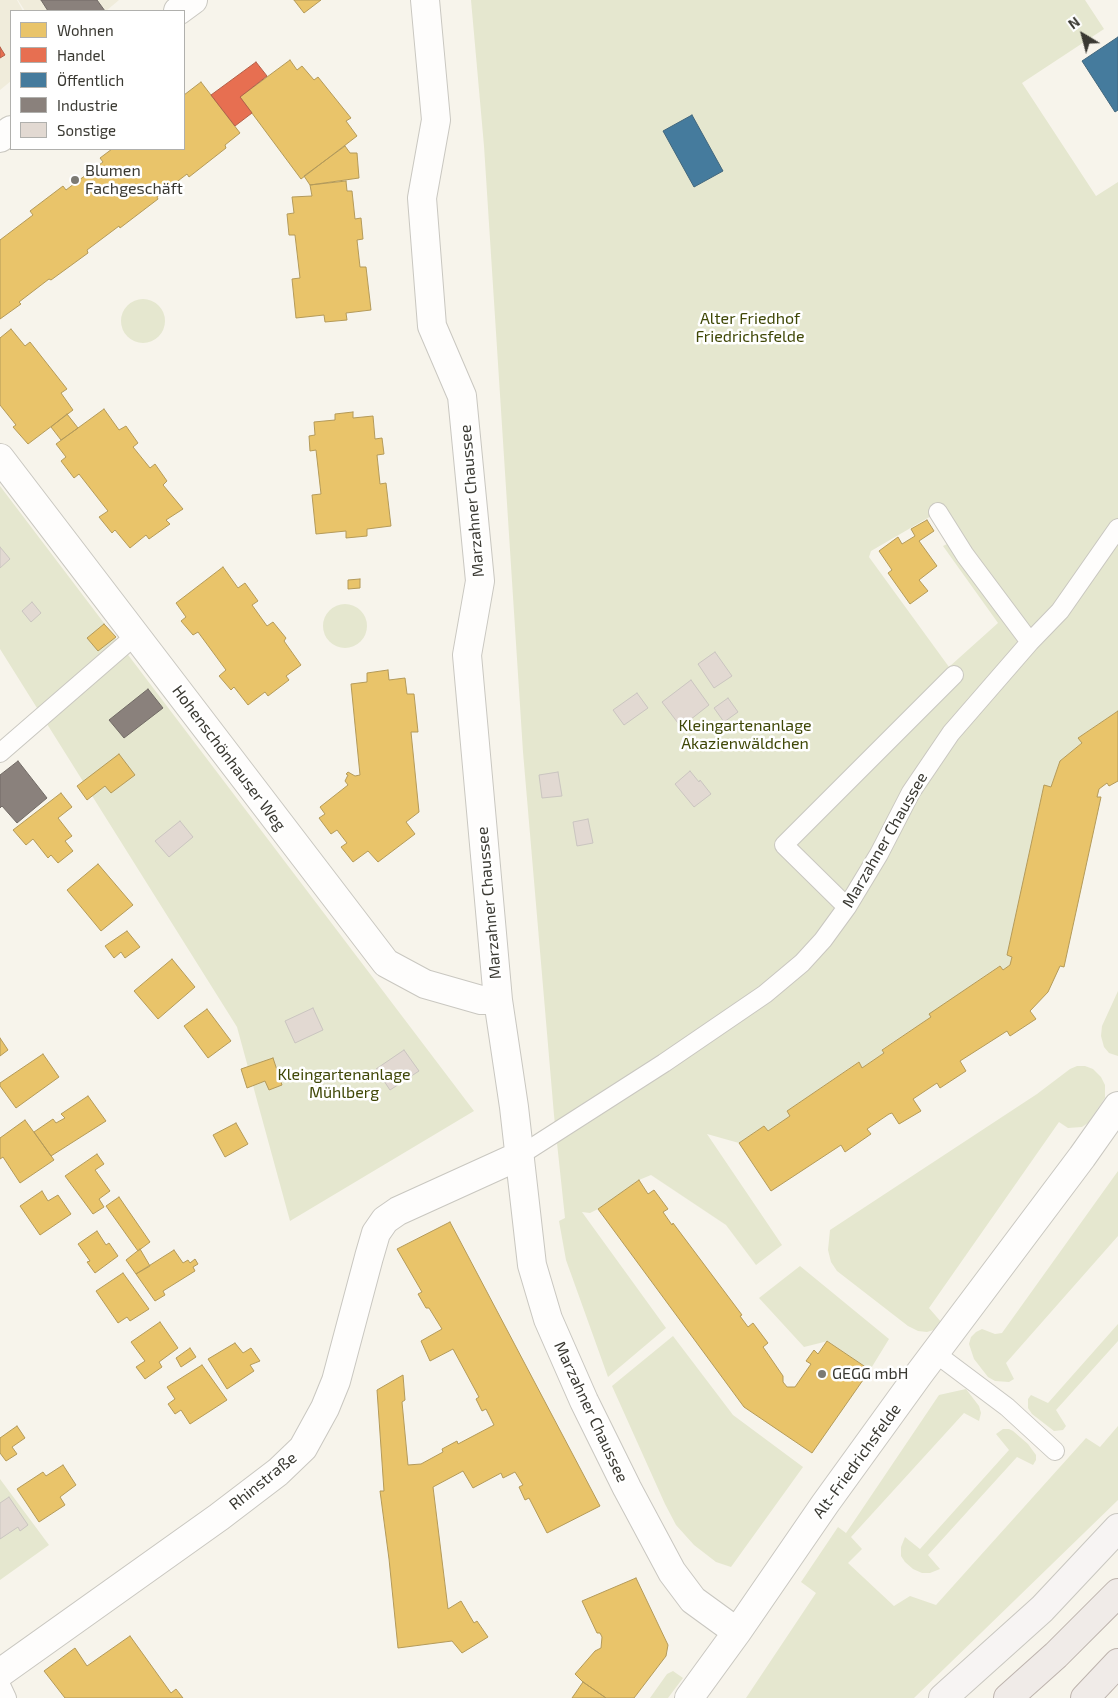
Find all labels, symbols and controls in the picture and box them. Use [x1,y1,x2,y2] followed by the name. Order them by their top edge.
[10,10,185,150] legend
[1058,10,1108,60] north arrow
[1065,13,1083,32] text: N
[57,21,114,39] text: Wohnen
[57,46,105,64] text: Handel
[57,71,124,89] text: Öffentlich
[57,96,118,114] text: Industrie
[57,121,116,139] text: Sonstige
[85,161,183,199] place label: Blumen Fachgeschäft
[69,174,81,186] marker: Blumen Fachgeschäft
[695,309,805,347] park label: Alter Friedhof Friedrichsfelde
[456,424,488,578] street label: Marzahner Chaussee
[168,682,290,834] street label: Hohenschönhauser Weg
[678,716,812,754] park label: Kleingartenanlage Akazienwäldchen
[838,769,932,911] street label: Marzahner Chaussee
[473,826,505,980] street label: Marzahner Chaussee
[277,1065,411,1103] park label: Kleingartenanlage Mühlberg
[550,1339,632,1485] street label: Marzahner Chaussee
[832,1364,908,1384] place label: GEGG mbH
[816,1368,828,1380] marker: GEGG mbH
[809,1400,905,1522] street label: Alt-Friedrichsfelde
[225,1448,301,1514] street label: Rhinstraße

